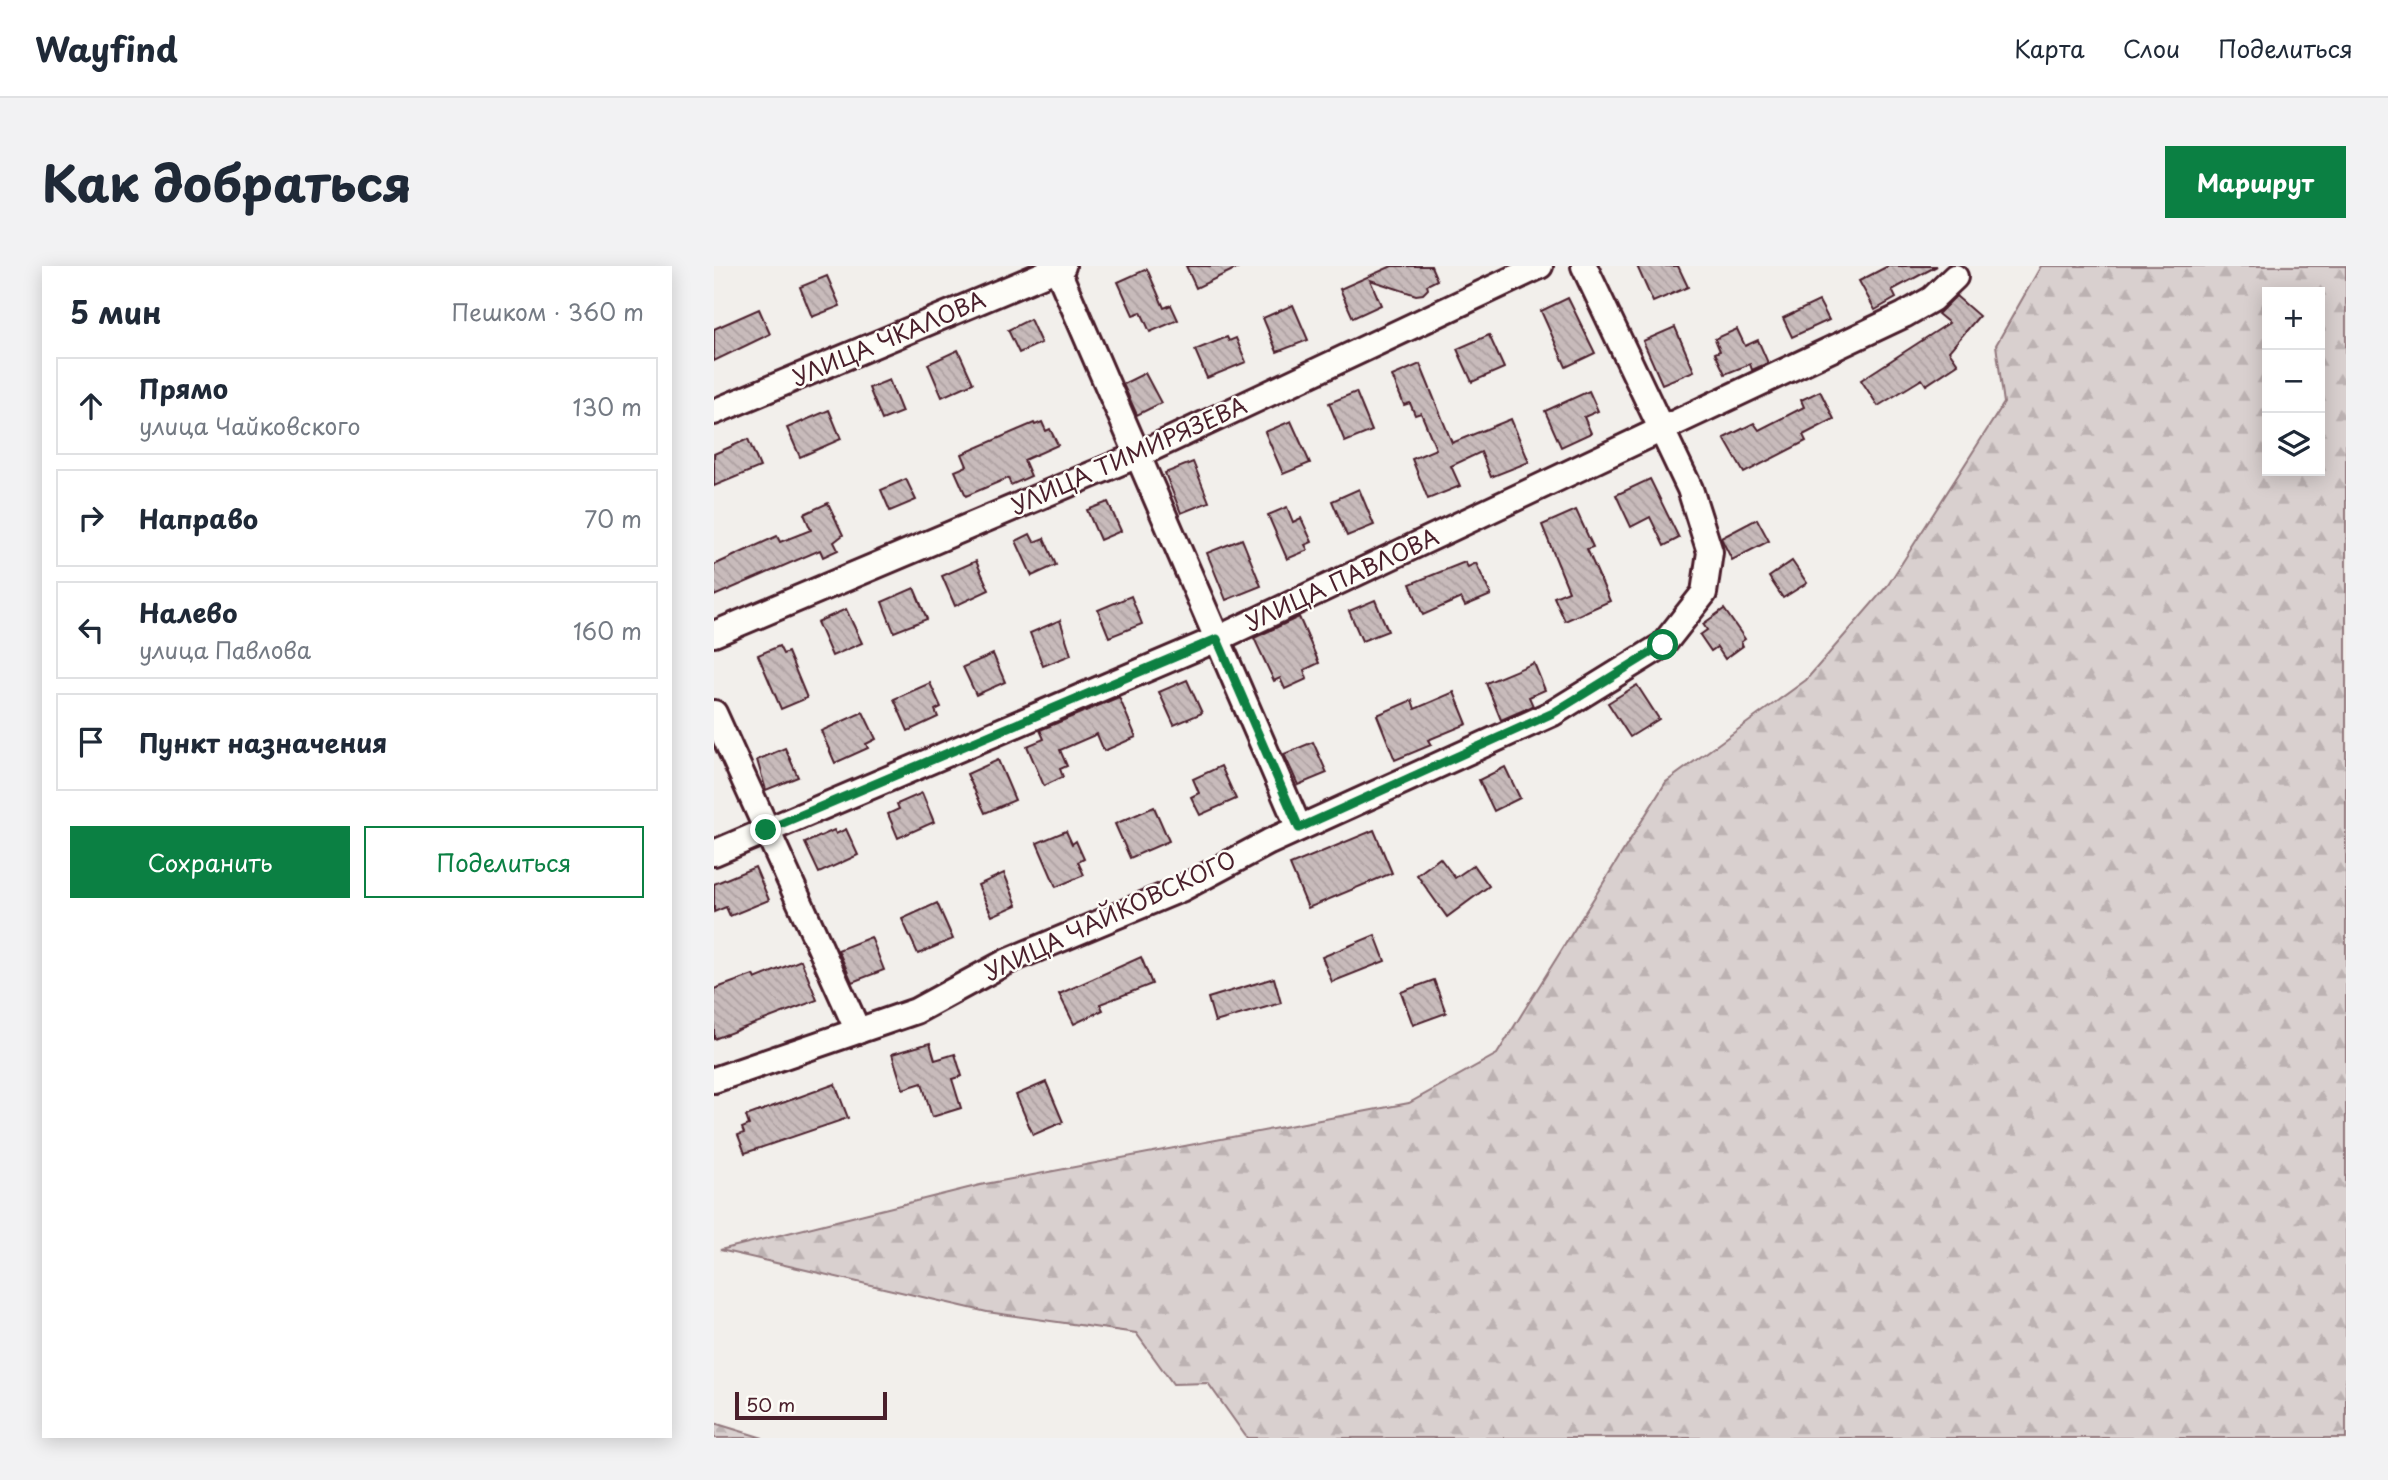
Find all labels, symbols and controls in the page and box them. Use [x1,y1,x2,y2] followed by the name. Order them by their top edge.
[35,23,178,73] text: Wayfind
[2014,30,2085,66] text: Карта
[2123,30,2180,66] text: Слои
[2218,30,2353,66] text: Поделиться
[42,145,412,219] text: Как добраться
[2165,146,2346,218] button: Маршрут
[786,281,991,394] street label: УЛИЦА ЧКАЛОВА
[2262,287,2325,476] map controls
[2262,287,2325,350] button: +
[70,289,162,334] text: 5 мин
[452,294,644,329] text: Пешком · 360 m
[2262,350,2325,413] button: −
[139,369,228,408] text: Прямо
[72,387,110,425] icon: ahead
[1005,387,1252,522] street label: УЛИЦА ТИМИРЯЗЕВА
[572,389,642,424] text: 130 m
[139,408,360,443] text: улица Чайковского
[2262,413,2325,476] button: layers
[72,499,110,537] icon: right
[139,499,258,538] text: Направо
[584,501,642,536] text: 70 m
[1239,518,1444,639] street label: УЛИЦА ПАВЛОВА
[139,593,237,632] text: Налево
[72,611,110,649] icon: left
[573,613,642,648] text: 160 m
[1647,629,1678,660] route start
[139,632,311,667] text: улица Павлова
[72,723,110,761] icon: arrive
[139,723,387,762] text: Пункт назначения
[750,814,781,845] route end
[70,826,350,898] button: Сохранить
[364,826,644,898] button: Поделиться
[978,841,1241,988] street label: УЛИЦА ЧАЙКОВСКОГО
[735,1389,887,1421] scale bar
[746,1390,795,1418] text: 50 m

